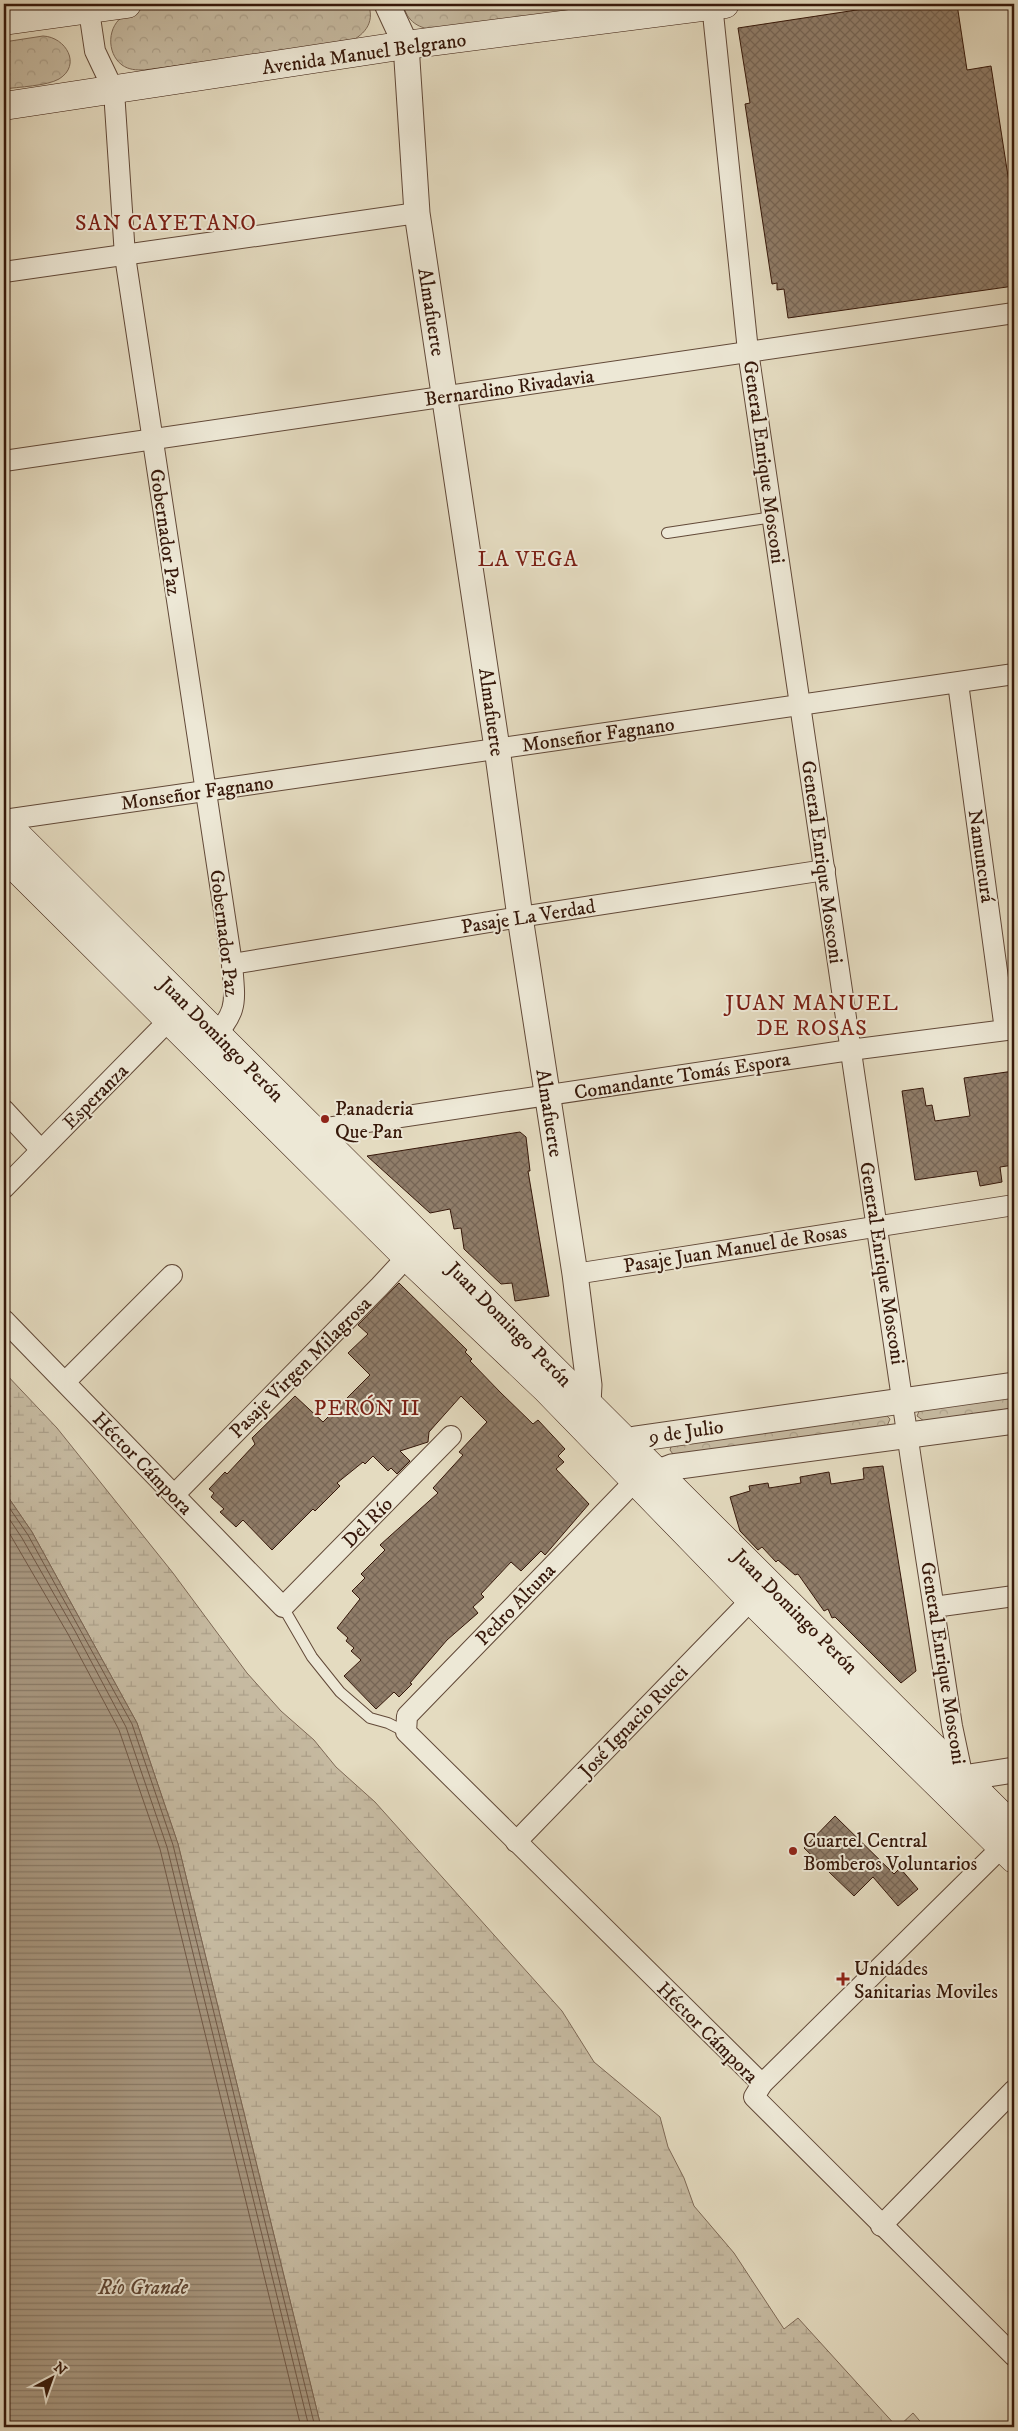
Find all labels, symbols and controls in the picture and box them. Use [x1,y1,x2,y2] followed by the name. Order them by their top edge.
[261,28,468,81] street label: Avenida Manuel Belgrano
[75,210,257,237] district label: SAN CAYETANO
[411,266,450,358] street label: Almafuerte
[737,359,790,565] street label: General Enrique Mosconi
[423,364,596,413] street label: Bernardino Rivadavia
[143,467,186,598] street label: Gobernador Paz
[478,546,578,573] district label: LA VEGA
[472,667,509,758] street label: Almafuerte
[520,712,676,759] street label: Monseñor Fagnano
[795,759,848,965] street label: General Enrique Mosconi
[119,770,275,817] street label: Monseñor Fagnano
[962,808,999,905] street label: Namuncurá
[203,868,244,999] street label: Gobernador Paz
[459,895,597,940] street label: Pasaje La Verdad
[152,971,289,1108] street label: Juan Domingo Perón
[723,990,899,1042] district label: JUAN MANUEL DE ROSAS
[572,1047,793,1106] street label: Comandante Tomás Espora
[58,1059,134,1135] street label: Esperanza
[529,1067,568,1159] street label: Almafuerte
[335,1097,414,1145] place label: Panaderia Que Pan
[319,1113,331,1125] marker: Panaderia Que Pan
[853,1160,910,1366] street label: General Enrique Mosconi
[622,1219,849,1279] street label: Pasaje Juan Manuel de Rosas
[440,1256,577,1393] street label: Juan Domingo Perón
[225,1291,378,1444] street label: Pasaje Virgen Milagrosa
[313,1394,421,1422] district label: PERÓN II
[87,1407,198,1521] street label: Héctor Cámpora
[646,1415,725,1450] street label: 9 de Julio
[337,1492,399,1554] street label: Del Río
[726,1543,863,1680] street label: Juan Domingo Perón
[471,1558,562,1651] street label: Pedro Altuna
[914,1560,971,1766] street label: General Enrique Mosconi
[573,1661,694,1785] street label: José Ignacio Rucci
[803,1829,978,1877] place label: Cuartel Central Bomberos Voluntarios
[787,1845,799,1857] marker: Cuartel Central Bomberos Voluntarios
[854,1957,998,2005] place label: Unidades Sanitarias Moviles
[836,1972,850,1986] marker: Unidades Sanitarias Moviles
[651,1977,763,2090] street label: Héctor Cámpora
[97,2275,189,2301] water label: Río Grande
[28,2354,78,2404] north arrow
[50,2358,70,2380] text: N

